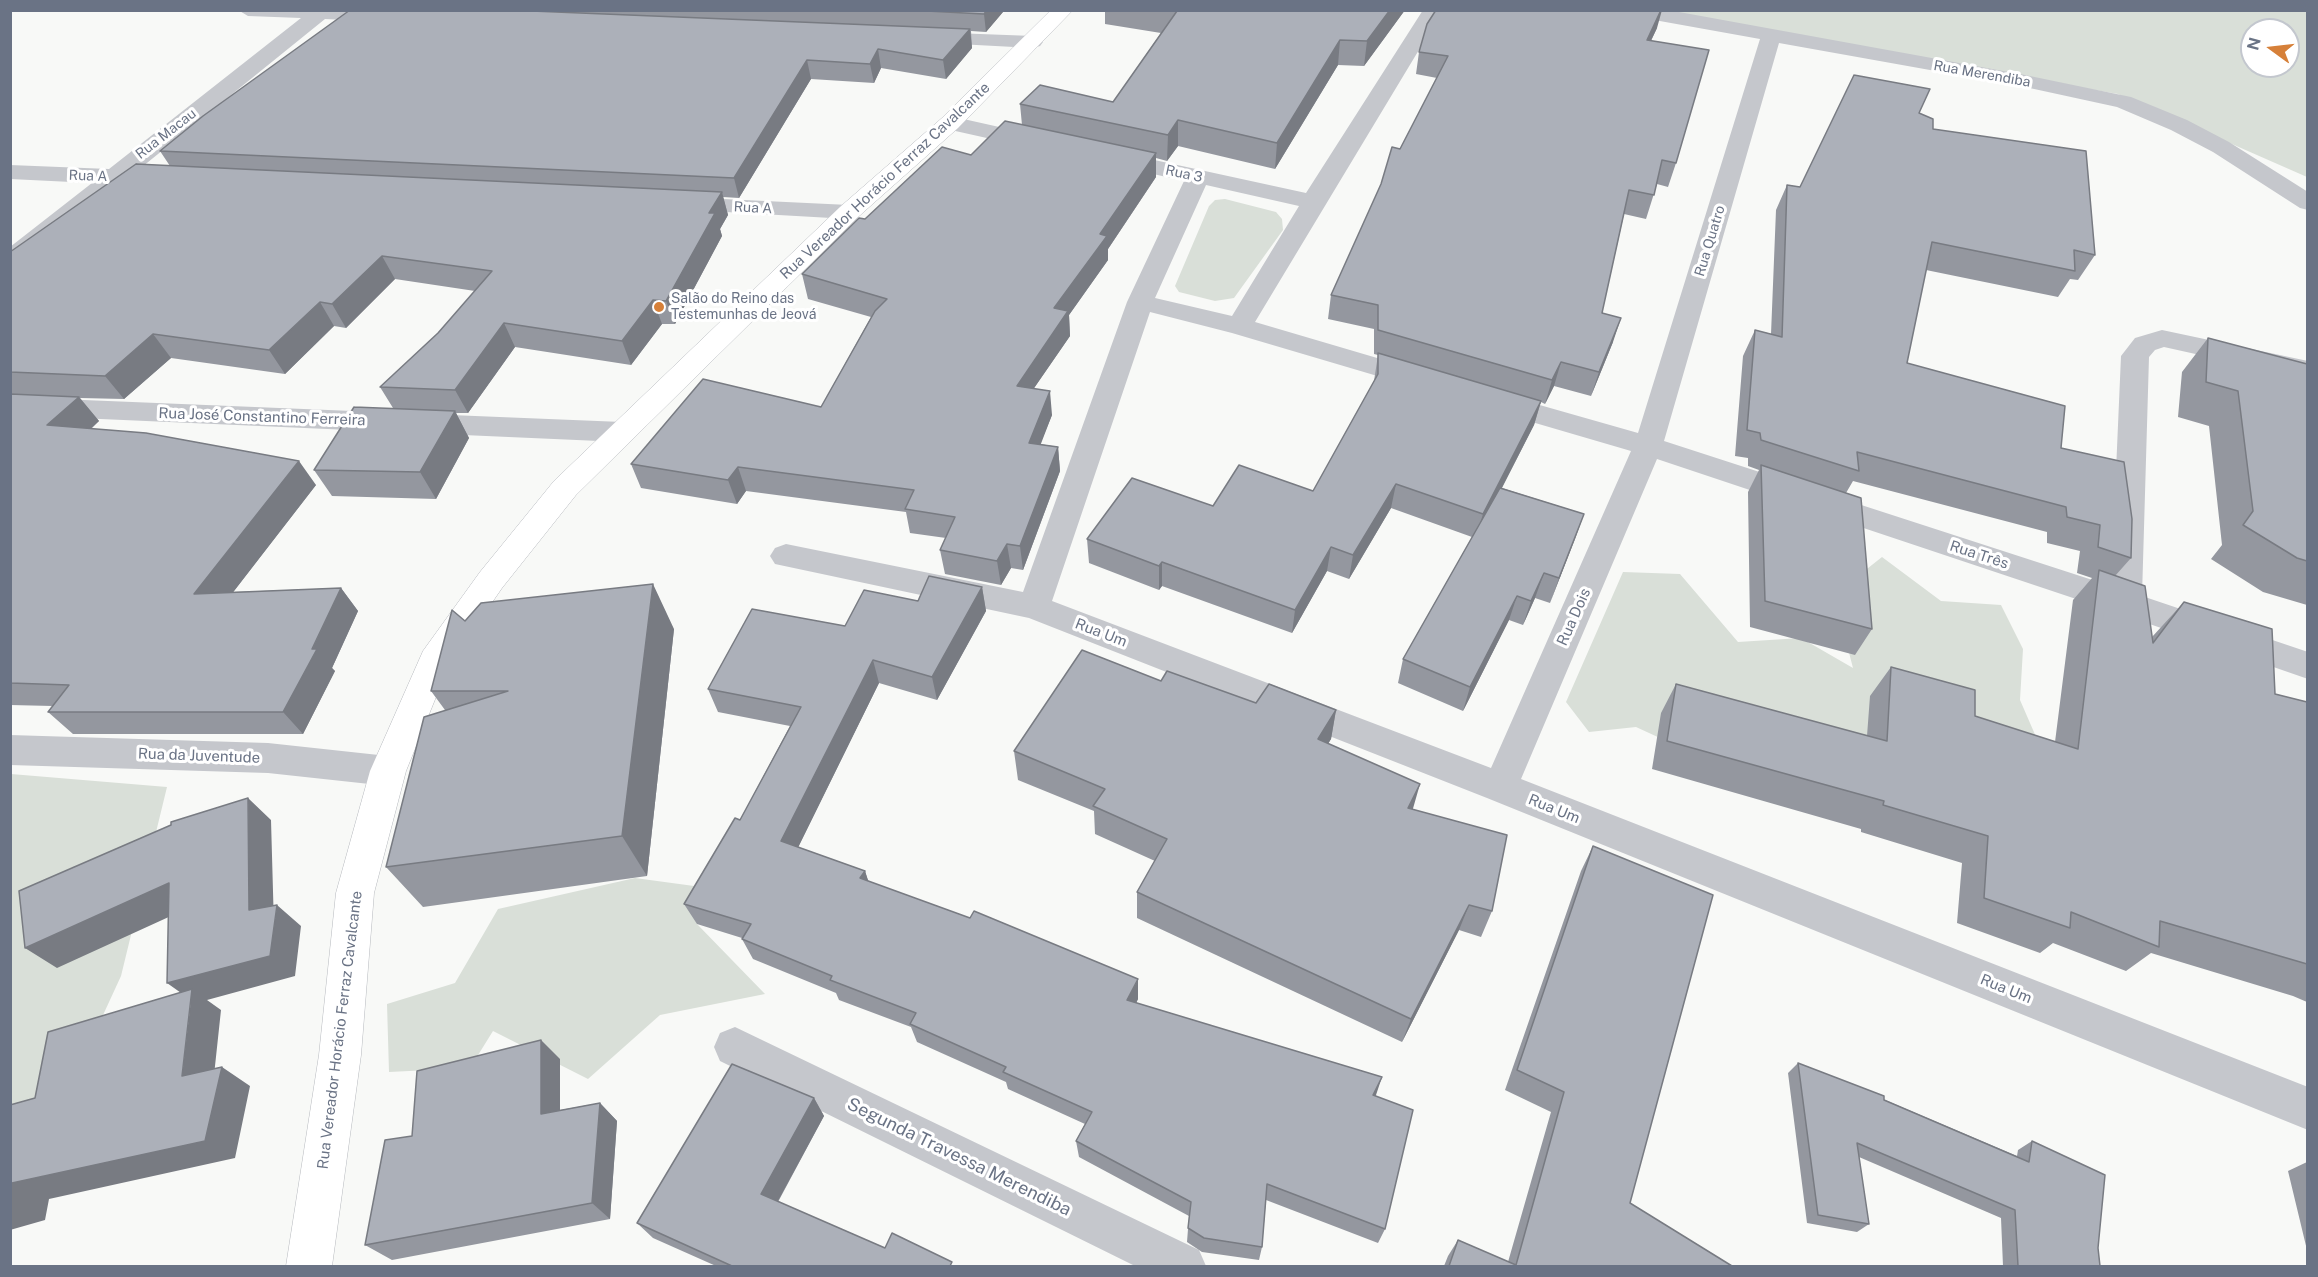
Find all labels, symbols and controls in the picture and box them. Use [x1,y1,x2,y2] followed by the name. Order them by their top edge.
[2240,18,2300,78] north arrow
[2243,35,2265,52] text: N
[1932,57,2032,91] street label: Rua Merendiba
[776,79,994,283] street label: Rua Vereador Horácio Ferraz Cavalcante
[132,105,200,163] street label: Rua Macau
[1164,162,1204,186] street label: Rua 3
[68,167,108,185] street label: Rua A
[733,199,773,217] street label: Rua A
[1691,203,1729,279] street label: Rua Quatro
[671,291,816,324] place label: Salão do Reino das Testemunhas de Jeová
[652,300,666,314] marker: Salão do Reino das Testemunhas de Jeová
[158,404,366,430] street label: Rua José Constantino Ferreira
[1947,537,2011,573] street label: Rua Três
[1553,586,1595,648] street label: Rua Dois
[1072,615,1130,651] street label: Rua Um
[138,745,260,767] street label: Rua da Juventude
[1526,791,1582,827] street label: Rua Um
[314,890,366,1170] street label: Rua Vereador Horácio Ferraz Cavalcante
[1978,971,2034,1007] street label: Rua Um
[843,1093,1075,1221] street label: Segunda Travessa Merendiba

